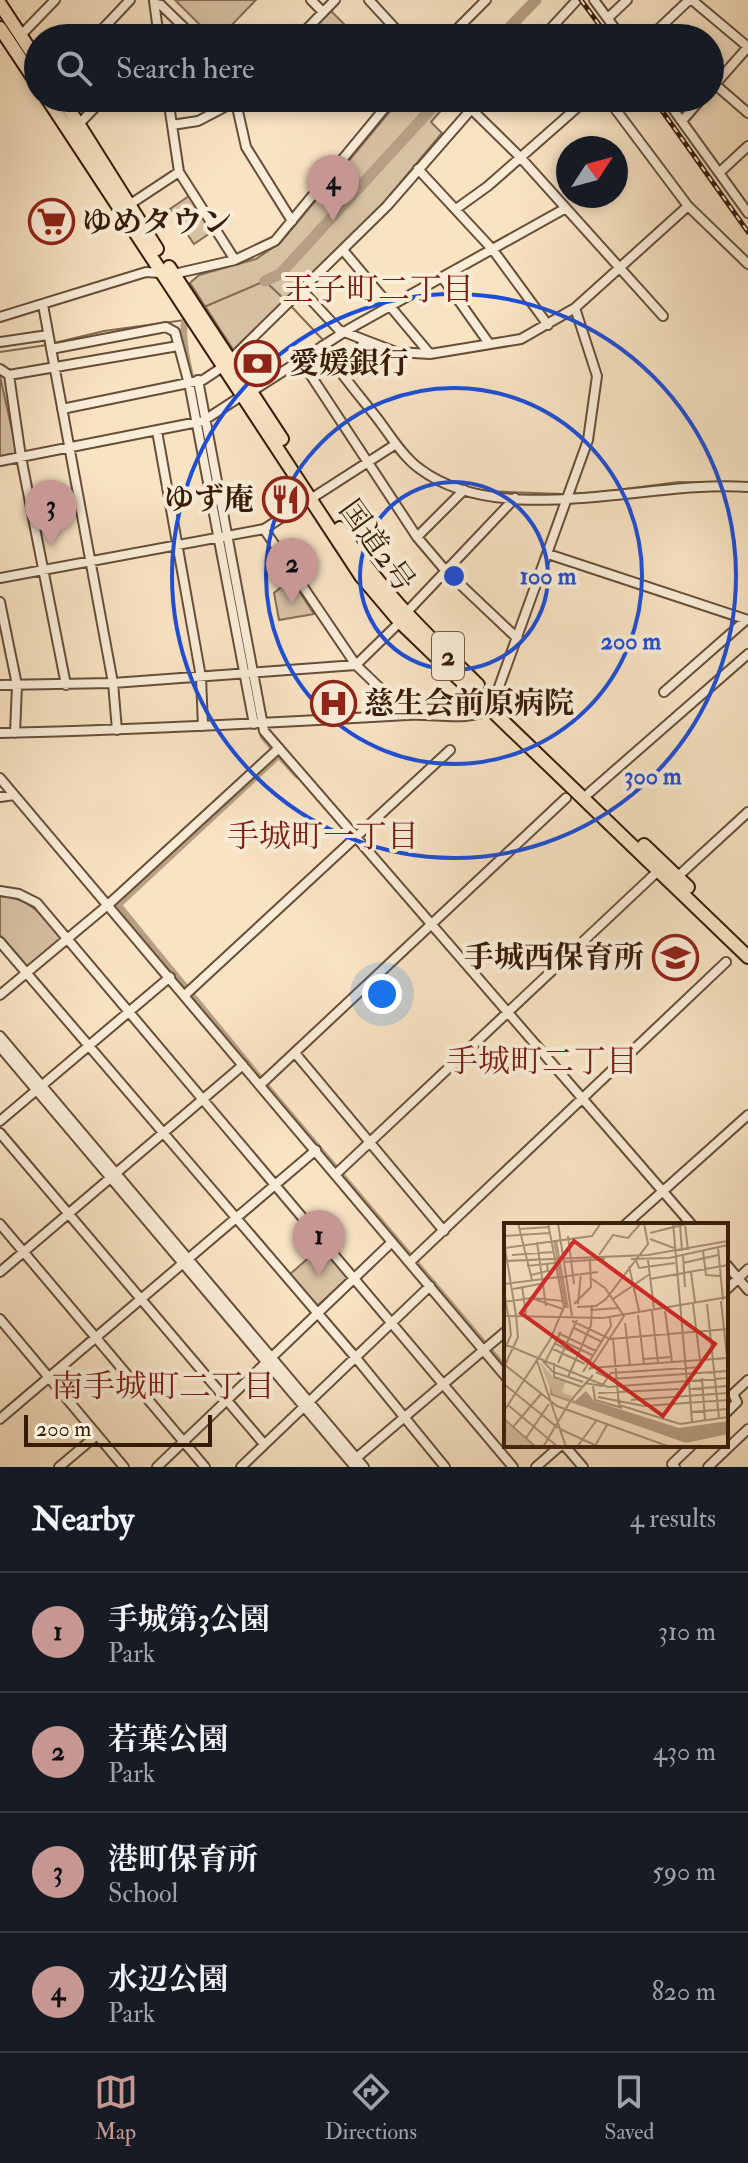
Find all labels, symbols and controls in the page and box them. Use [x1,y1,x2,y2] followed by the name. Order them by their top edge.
[24,24,724,112] search box
[52,46,96,90] icon: search
[116,50,255,87] text: Search here
[556,136,628,208] north arrow
[307,155,359,221] pin: 4
[27,198,75,246] supermarket icon: ゆめタウン
[82,204,232,241] place label: ゆめタウン
[282,270,474,310] district label: 王子町二丁目
[234,339,282,387] bank icon: 愛媛銀行
[289,345,409,382] place label: 愛媛銀行
[261,475,309,523] restaurant icon: ゆず庵
[25,480,77,546] pin: 3
[164,481,254,518] place label: ゆず庵
[331,493,423,599] street label: 国道2号
[266,538,318,604] pin: 2
[520,561,577,592] text: 100 m
[440,562,468,590] centre of rings
[601,626,662,657] text: 200 m
[432,632,464,680] road number: 2
[309,679,357,727] hospital icon: 慈生会前原病院
[364,685,574,722] place label: 慈生会前原病院
[624,761,682,792] text: 300 m
[227,817,419,857] district label: 手城町一丁目
[651,933,699,981] school or university icon: 手城西保育所
[464,939,644,976] place label: 手城西保育所
[362,974,402,1014] your location
[446,1042,638,1082] district label: 手城町二丁目
[293,1210,345,1276] pin: 1
[504,1223,728,1447] inset map
[51,1367,275,1407] district label: 南手城町二丁目
[24,1411,212,1447] scale bar
[36,1415,91,1443] text: 200 m
[32,1498,134,1541] text: Nearby
[630,1503,716,1535] text: 4 results
[108,1601,270,1638] text: 手城第3公園
[53,1616,63,1648] text: 1
[658,1616,716,1648] text: 310 m
[108,1638,155,1670] text: Park
[108,1721,228,1758] text: 若葉公園
[51,1736,65,1768] text: 2
[653,1736,716,1768] text: 430 m
[108,1758,155,1790] text: Park
[108,1841,258,1878] text: 港町保育所
[53,1856,63,1888] text: 3
[652,1856,716,1888] text: 590 m
[108,1878,178,1910] text: School
[108,1961,228,1998] text: 水辺公園
[51,1976,65,2008] text: 4
[652,1976,716,2008] text: 820 m
[108,1998,155,2030] text: Park
[94,2070,138,2146] tab: Map
[325,2070,417,2146] tab: Directions
[604,2070,654,2146] tab: Saved

